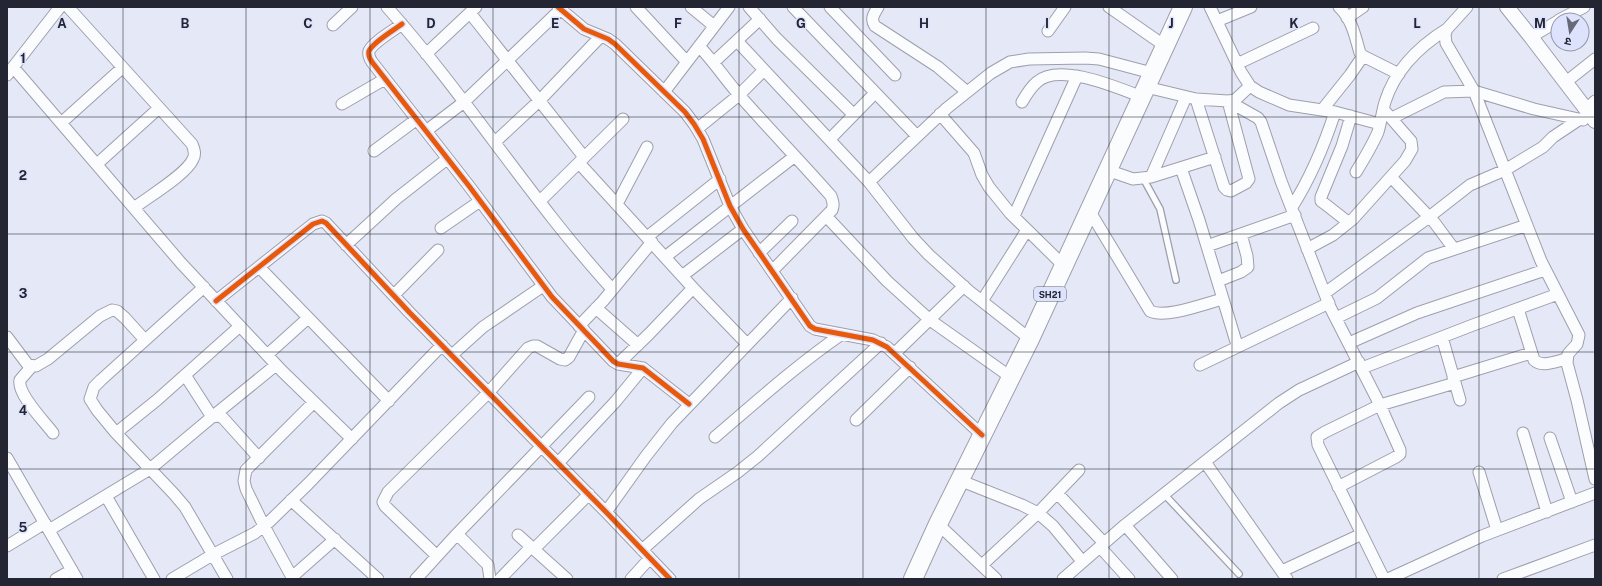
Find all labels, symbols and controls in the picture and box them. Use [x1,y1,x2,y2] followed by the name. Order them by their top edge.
[1550,12,1590,52] north arrow
[57,16,67,31] text: A
[181,16,190,31] text: B
[303,16,313,31] text: C
[426,16,436,31] text: D
[551,16,559,31] text: E
[674,16,682,31] text: F
[796,16,806,31] text: G
[919,16,929,31] text: H
[1045,16,1049,31] text: I
[1168,16,1174,31] text: J
[1289,16,1299,31] text: K
[1413,16,1421,31] text: L
[1534,16,1546,31] text: M
[1563,35,1572,48] text: उ
[20,51,26,66] text: 1
[19,168,27,183] text: 2
[19,286,28,301] text: 3
[1034,287,1066,301] road number: SH21
[19,403,28,418] text: 4
[19,520,28,535] text: 5

